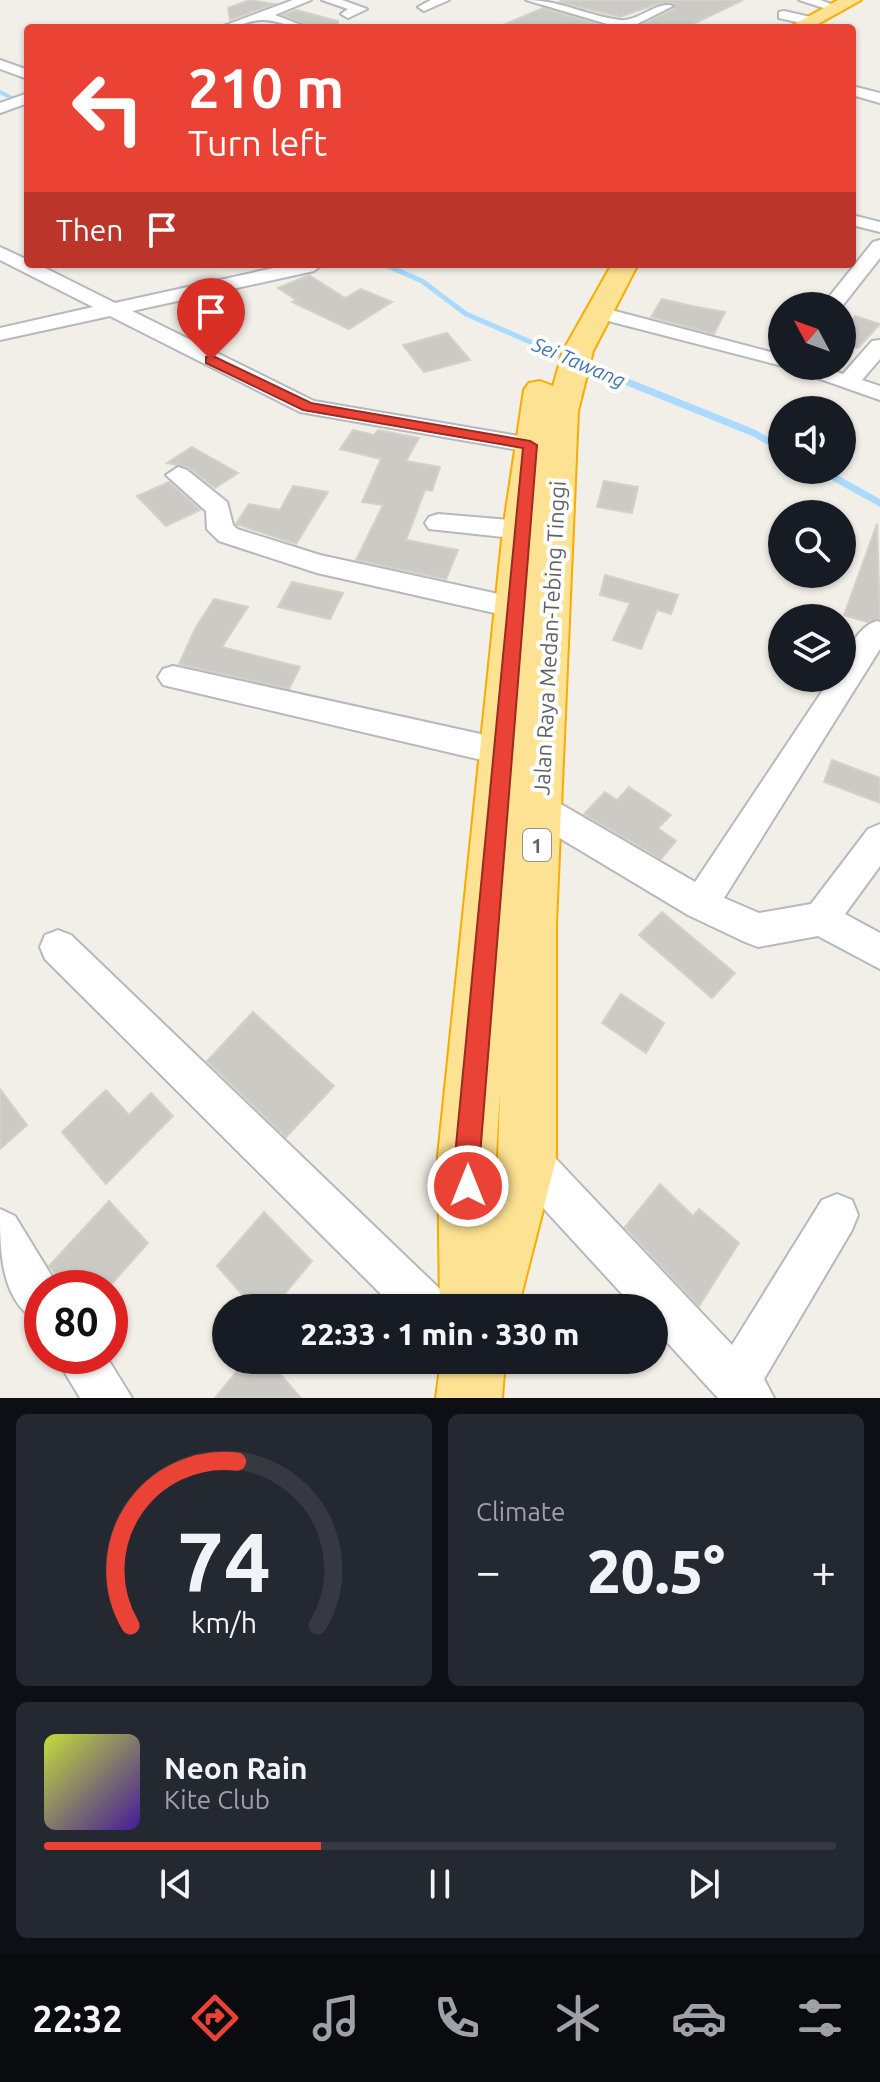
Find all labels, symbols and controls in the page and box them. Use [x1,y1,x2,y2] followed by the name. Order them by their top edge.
[56,56,160,160] icon: left
[188,56,344,119] text: 210 m
[188,122,327,163] text: Turn left
[140,208,184,252] icon: arrive
[56,213,124,247] text: Then
[177,278,245,360] pin
[189,290,233,334] icon: arrive
[768,292,856,380] north arrow
[768,292,856,692] map controls
[528,332,629,392] water label: Sei Tawang
[768,396,856,484] button: sound
[528,480,570,796] street label: Jalan Raya Medan-Tebing Tinggi
[768,500,856,588] button: search
[768,604,856,692] button: layers
[523,829,551,861] road number: 1
[426,1144,510,1228] position arrow
[24,1270,128,1374] speed limit sign: 80
[301,1317,579,1351] text: 22:33 · 1 min · 330 m
[476,1497,565,1526] text: Climate
[177,1514,271,1608] text: 74
[587,1537,725,1604] text: 20.5°
[476,1546,501,1595] text: −
[811,1546,836,1595] text: +
[191,1606,257,1638] text: km/h
[164,1751,308,1785] text: Neon Rain
[164,1785,270,1814] text: Kite Club
[154,1862,198,1906] icon: previous
[418,1862,462,1906] icon: pause
[682,1862,726,1906] icon: next
[187,1990,243,2046] icon: directions
[308,1990,364,2046] icon: music
[429,1990,485,2046] icon: phone
[550,1990,606,2046] icon: climate
[671,1990,727,2046] icon: car
[792,1990,848,2046] icon: filters
[32,1998,123,2039] text: 22:32

